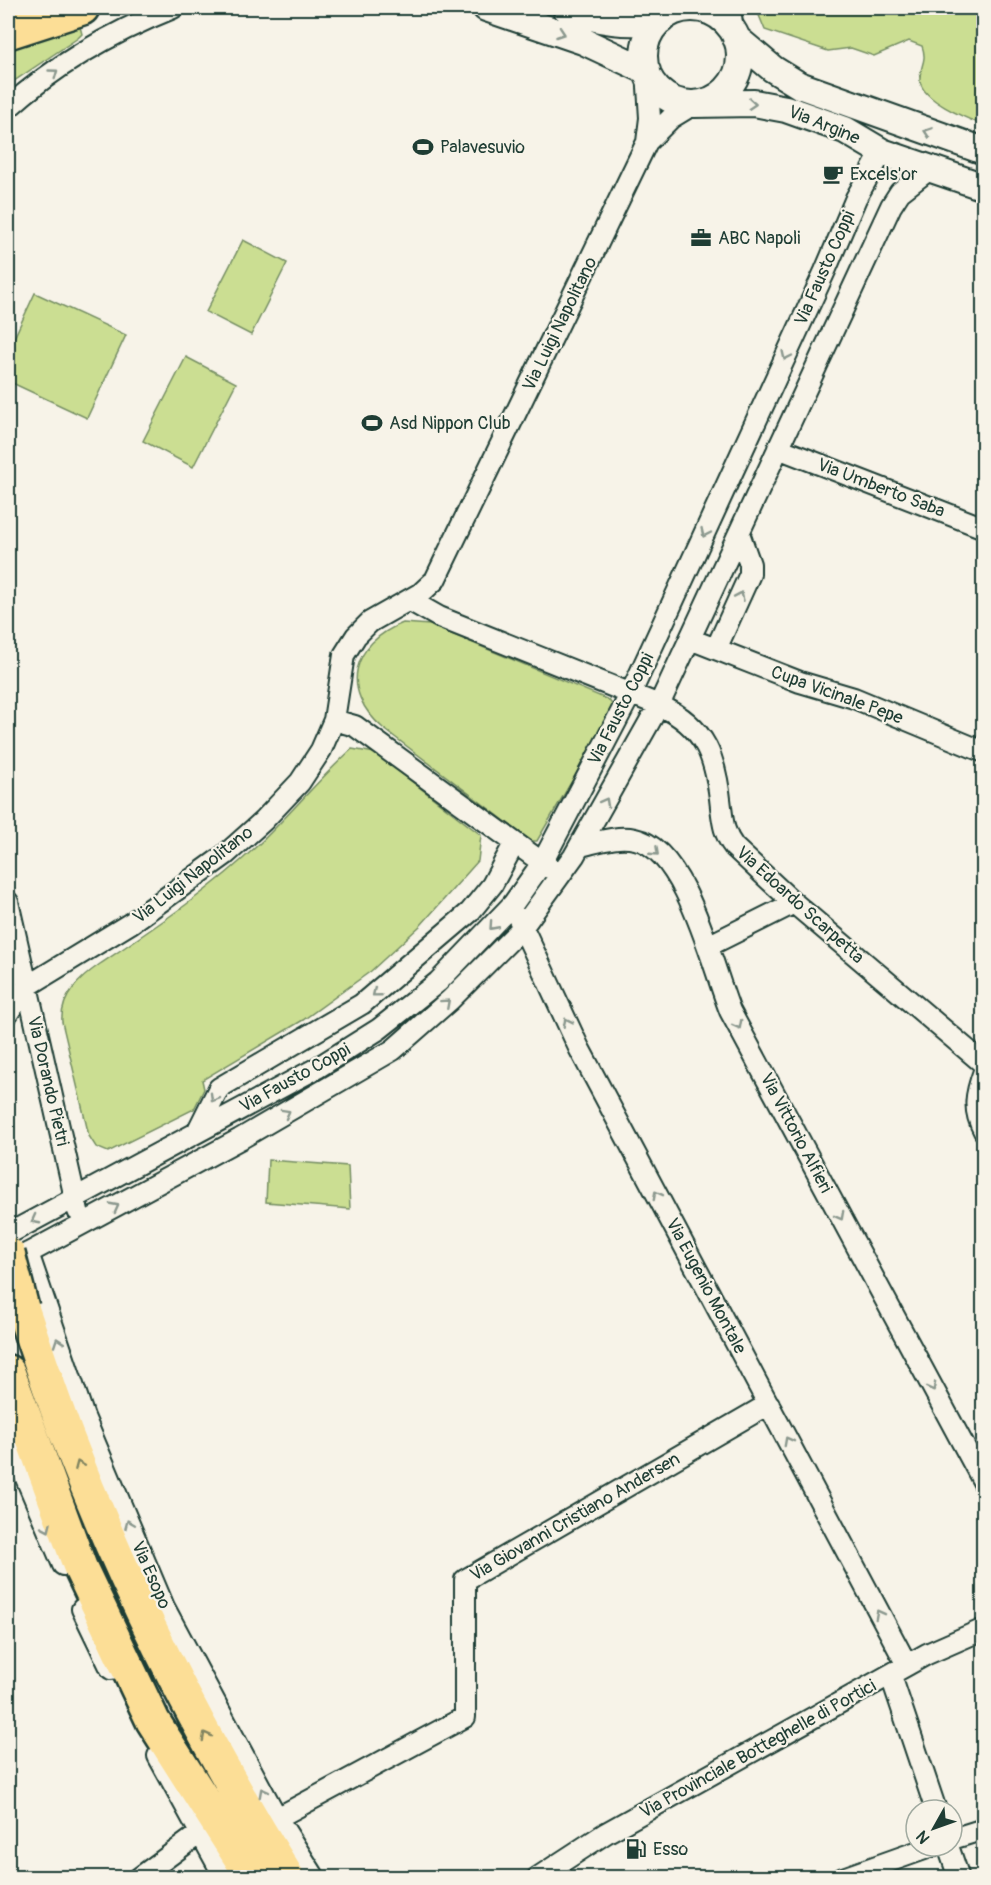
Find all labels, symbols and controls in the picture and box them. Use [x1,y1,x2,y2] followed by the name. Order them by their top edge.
[555,26,566,39] one-way arrow
[48,69,59,80] one-way arrow
[748,98,757,111] one-way arrow
[785,100,863,150] street label: Via Argine
[923,126,934,139] one-way arrow
[411,135,435,159] sports icon: Palavesuvio
[440,136,525,159] place label: Palavesuvio
[821,162,845,186] cafe icon: Excels'or
[850,163,918,186] place label: Excels'or
[789,207,861,329] street label: Via Fausto Coppi
[689,226,713,250] office icon: ABC Napoli
[718,227,801,250] place label: ABC Napoli
[518,253,603,395] street label: Via Luigi Napolitano
[781,350,793,361] one-way arrow
[360,411,384,435] sports icon: Asd Nippon Club
[389,412,511,435] place label: Asd Nippon Club
[814,453,948,523] street label: Via Umberto Saba
[700,527,712,538] one-way arrow
[733,591,745,602] one-way arrow
[583,649,659,769] street label: Via Fausto Coppi
[768,660,906,730] street label: Cupa Vicinale Pepe
[598,798,609,808] one-way arrow
[128,821,258,929] street label: Via Luigi Napolitano
[731,841,869,969] street label: Via Edoardo Scarpetta
[647,844,658,855] one-way arrow
[489,920,500,930] one-way arrow
[372,985,383,996] one-way arrow
[439,999,450,1010] one-way arrow
[22,1014,74,1148] street label: Via Dorando Pietri
[562,1017,574,1028] one-way arrow
[731,1019,742,1029] one-way arrow
[236,1038,354,1118] street label: Via Fausto Coppi
[755,1069,837,1197] street label: Via Vittorio Alfieri
[209,1092,221,1102] one-way arrow
[280,1109,290,1121] one-way arrow
[653,1190,664,1201] one-way arrow
[109,1203,119,1214] one-way arrow
[833,1209,844,1220] one-way arrow
[31,1213,41,1224] one-way arrow
[661,1214,752,1358] street label: Via Eugenio Montale
[53,1337,66,1348] one-way arrow
[925,1381,936,1392] one-way arrow
[784,1437,795,1447] one-way arrow
[466,1447,684,1587] street label: Via Giovanni Cristiano Andersen
[74,1460,86,1471] one-way arrow
[124,1519,136,1530] one-way arrow
[40,1522,52,1533] one-way arrow
[126,1538,176,1613] street label: Via Esopo
[875,1609,886,1620] one-way arrow
[636,1674,880,1824] street label: Via Provinciale Botteghelle di Portici
[202,1732,213,1743] one-way arrow
[259,1787,270,1798] one-way arrow
[904,1798,964,1858] north arrow
[912,1826,934,1848] text: N
[624,1837,648,1861] fuel station icon: Esso
[653,1838,688,1861] place label: Esso

